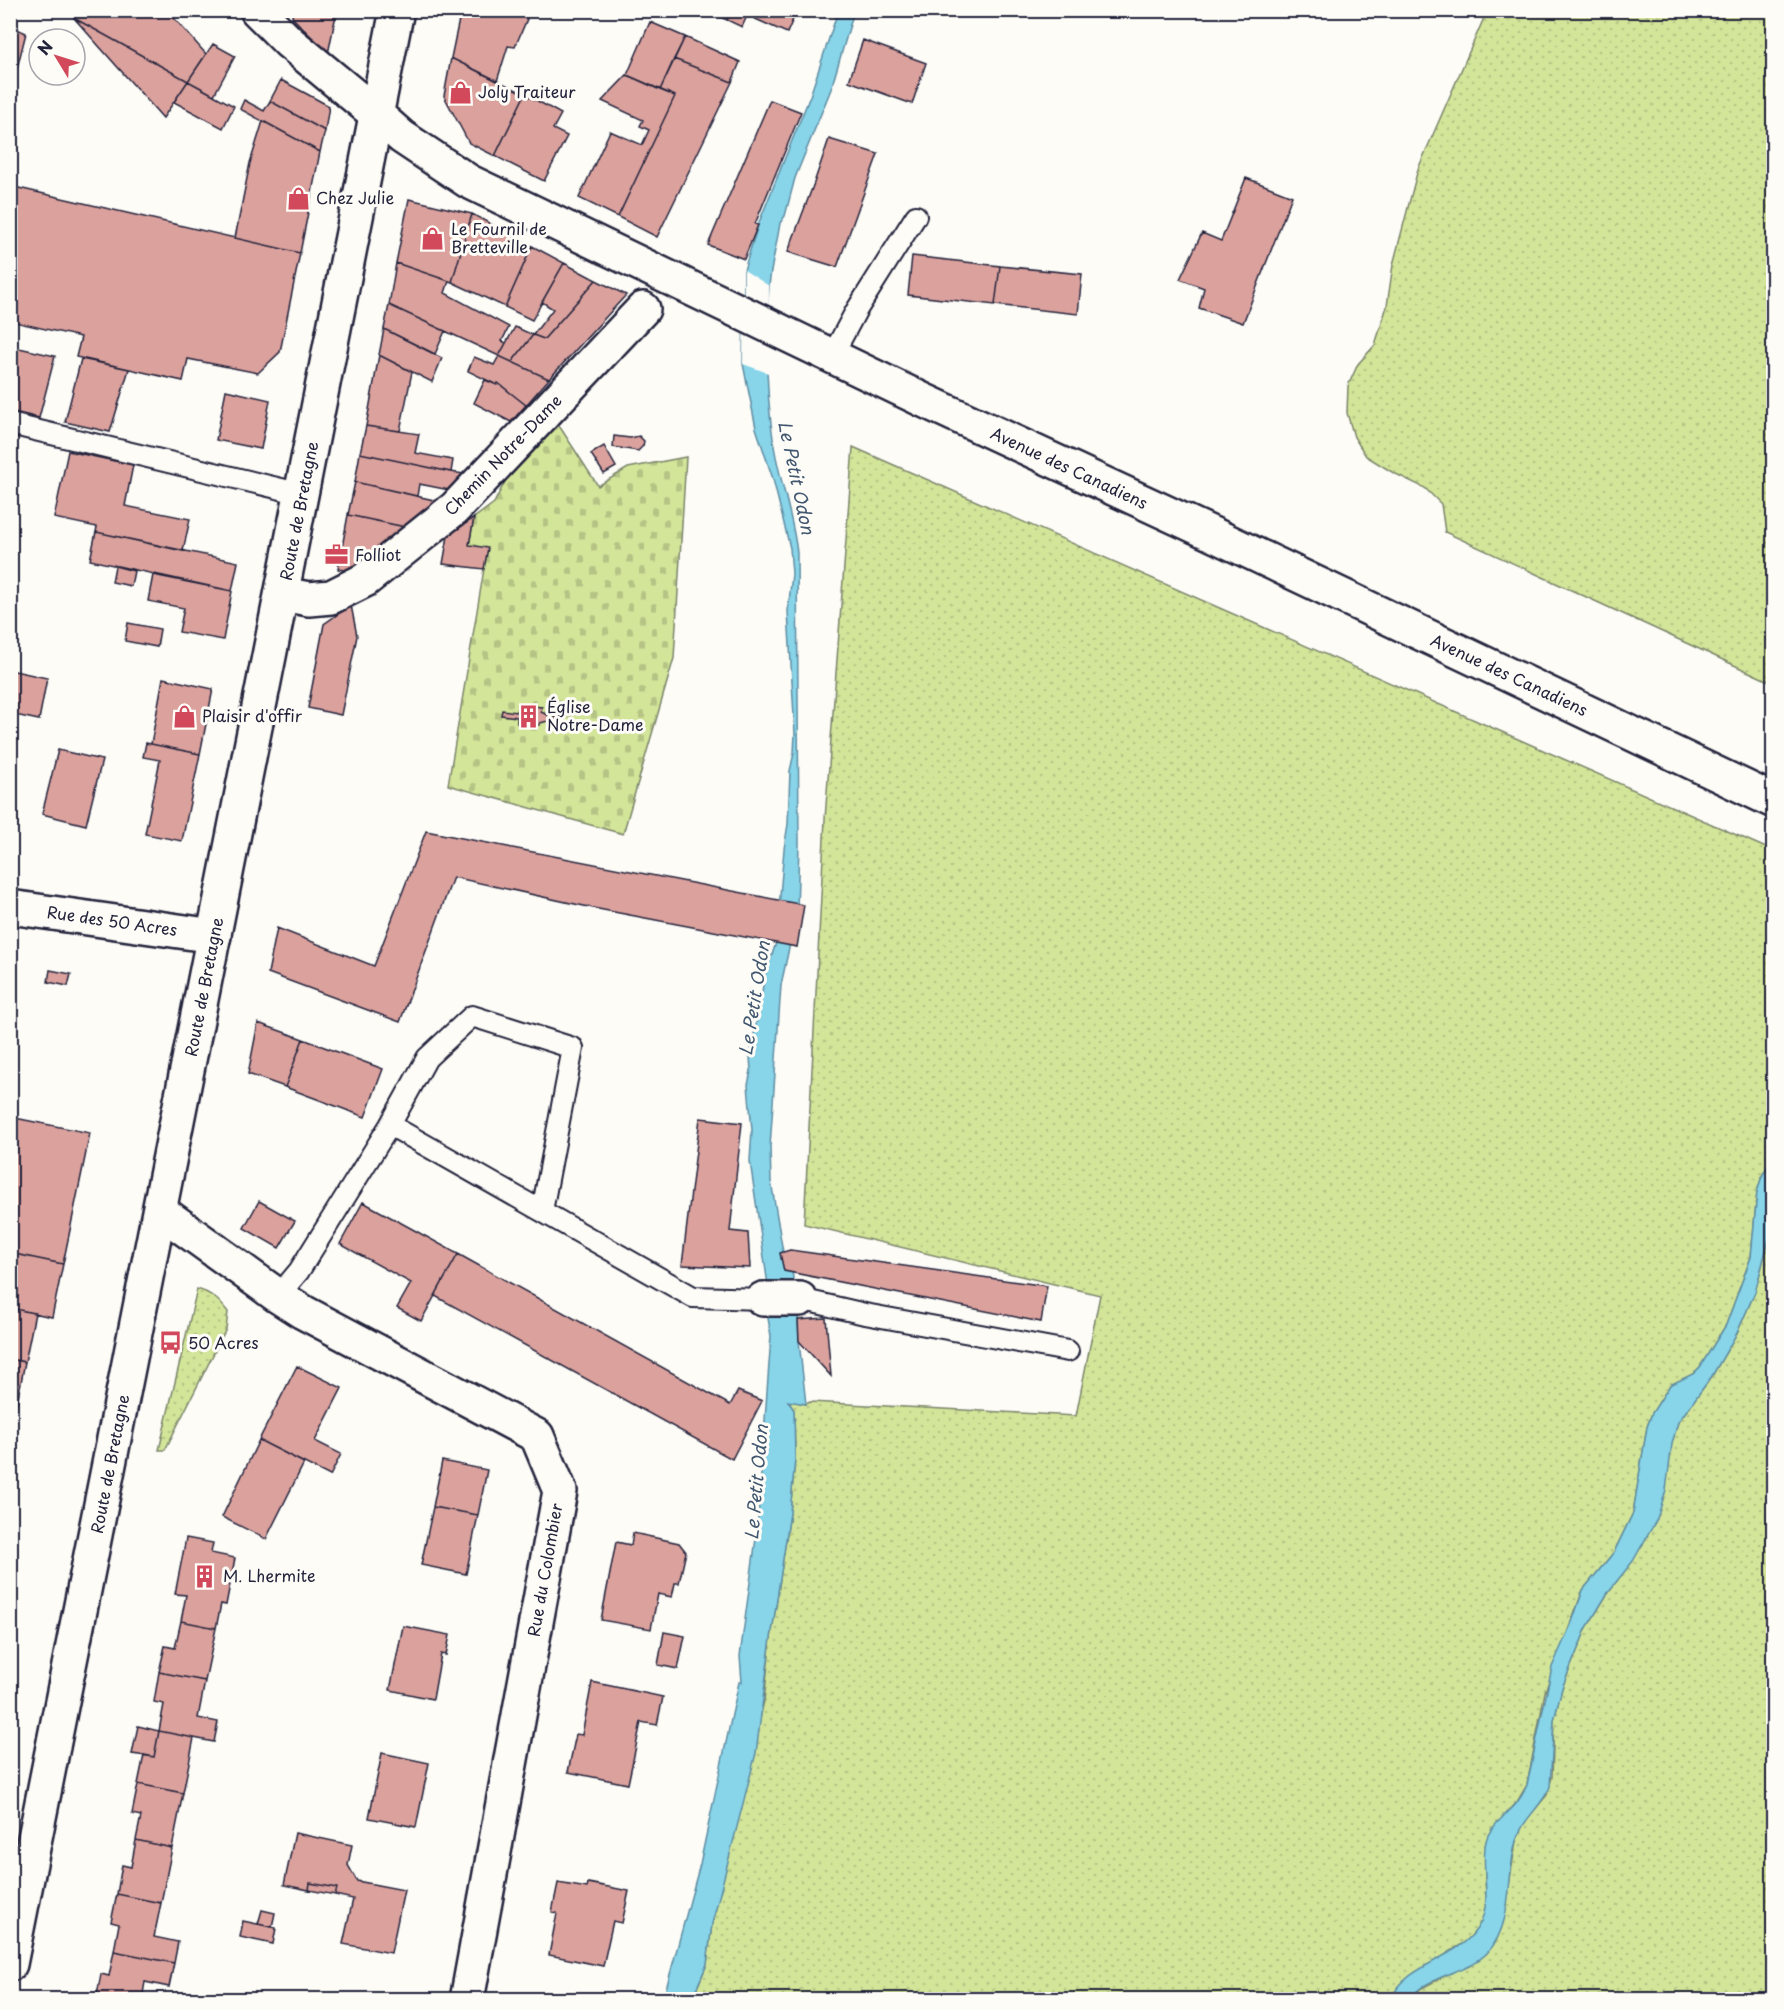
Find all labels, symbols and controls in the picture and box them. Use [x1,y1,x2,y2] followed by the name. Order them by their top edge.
[27,27,87,87] north arrow
[31,35,58,60] text: N
[447,79,473,105] shop icon: Joly Traiteur
[478,79,576,103] place label: Joly Traiteur
[285,185,311,211] shop icon: Chez Julie
[316,185,395,209] place label: Chez Julie
[451,216,547,258] place label: Le Fournil de Bretteville
[420,225,446,251] shop icon: Le Fournil de Bretteville
[438,388,566,520] street label: Chemin Notre-Dame
[772,418,823,538] water label: Le Petit Odon
[987,420,1152,514] street label: Avenue des Canadiens
[273,439,323,583] street label: Route de Bretagne
[324,542,350,568] office icon: Folliot
[355,542,402,566] place label: Folliot
[1427,627,1592,721] street label: Avenue des Canadiens
[547,694,644,736] place label: Église Notre-Dame
[171,703,197,729] shop icon: Plaisir d'offir
[202,703,303,727] place label: Plaisir d'offir
[516,703,542,729] building icon: Église Notre-Dame
[45,899,179,941] street label: Rue des 50 Acres
[178,915,228,1059] street label: Route de Bretagne
[731,938,776,1057] water label: Le Petit Odon
[157,1330,183,1356] bus stop icon: 50 Acres
[188,1330,259,1354] place label: 50 Acres
[84,1392,134,1536] street label: Route de Bretagne
[737,1422,774,1541] water label: Le Petit Odon
[520,1501,568,1638] street label: Rue du Colombier
[192,1563,218,1589] building icon: M. Lhermite
[223,1563,316,1587] place label: M. Lhermite

